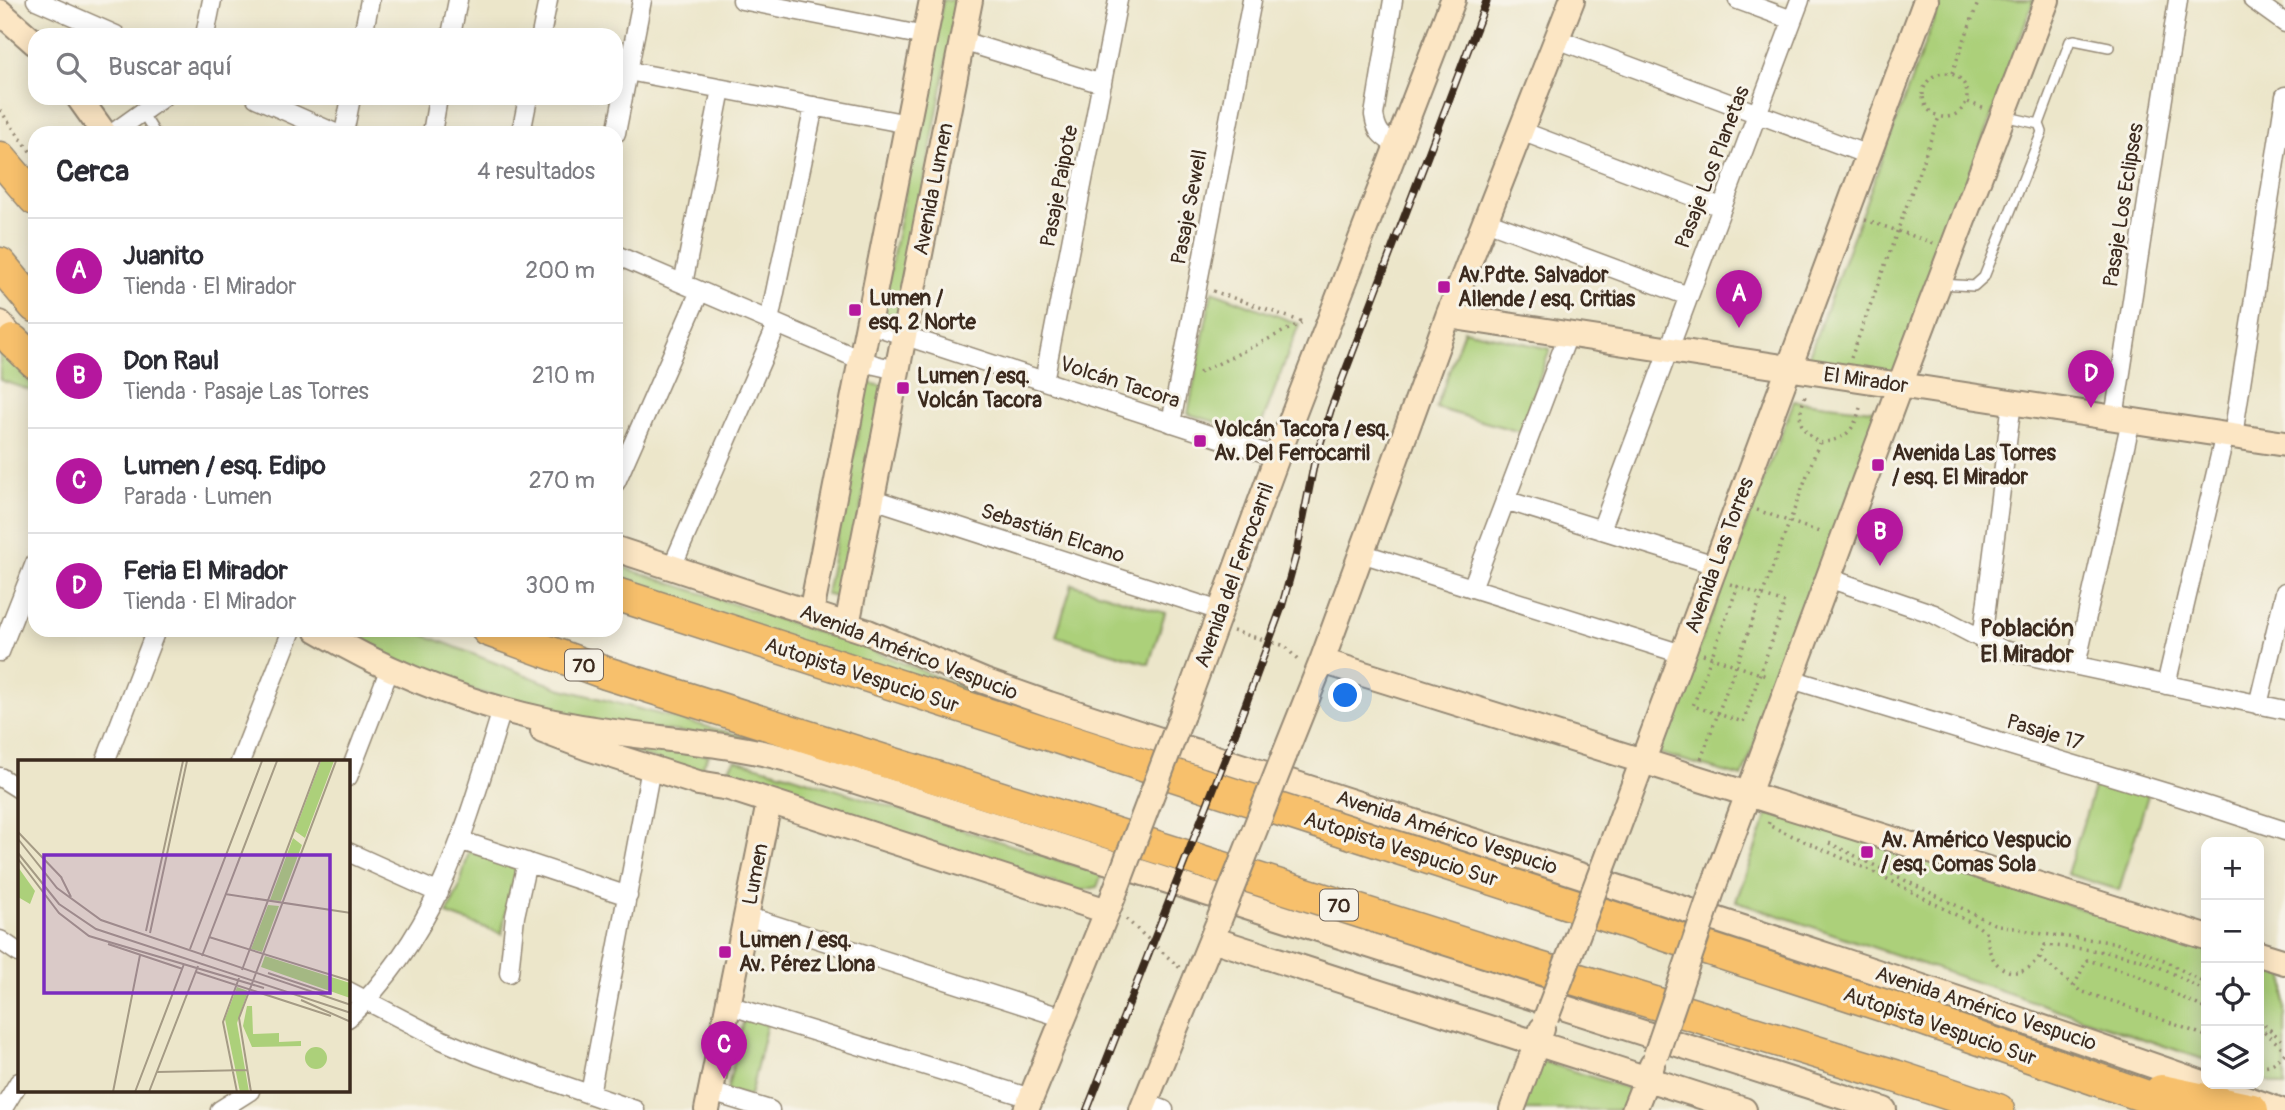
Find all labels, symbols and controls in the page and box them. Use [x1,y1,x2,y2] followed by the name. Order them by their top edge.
[28,28,623,105] search box
[52,48,90,86] icon: search
[108,51,232,83] text: Buscar aquí
[1669,81,1756,252] street label: Pasaje Los Planetas
[2097,120,2150,289] street label: Pasaje Los Eclipses
[907,121,960,258] street label: Avenida Lumen
[1034,122,1085,249] street label: Pasaje Paipote
[1165,147,1214,267] street label: Pasaje Sewell
[56,153,129,190] text: Cerca
[477,157,595,186] text: 4 resultados
[123,240,204,272] text: Juanito
[72,256,86,285] text: A
[525,256,595,285] text: 200 m
[1458,262,1636,313] place label: Av.Pdte. Salvador Allende / esq. Critias
[1716,270,1762,328] pin: A
[123,272,297,301] text: Tienda · El Mirador
[1436,279,1452,295] marker: Av.Pdte. Salvador Allende / esq. Critias
[868,285,976,336] place label: Lumen / esq. 2 Norte
[847,302,863,318] marker: Lumen / esq. 2 Norte
[123,345,219,377] text: Don Raul
[1056,350,1184,415] street label: Volcán Tacora
[2068,350,2114,408] pin: D
[72,361,86,390] text: B
[532,361,595,390] text: 210 m
[1822,361,1911,400] street label: El Mirador
[917,363,1042,414] place label: Lumen / esq. Volcán Tacora
[123,377,369,406] text: Tienda · Pasaje Las Torres
[895,380,911,396] marker: Lumen / esq. Volcán Tacora
[1214,416,1390,467] place label: Volcán Tacora / esq. Av. Del Ferrocarril
[1192,433,1208,449] marker: Volcán Tacora / esq. Av. Del Ferrocarril
[1892,440,2056,491] place label: Avenida Las Torres / esq. El Mirador
[123,450,326,482] text: Lumen / esq. Edipo
[1870,457,1886,473] marker: Avenida Las Torres / esq. El Mirador
[72,466,86,495] text: C
[529,466,595,495] text: 270 m
[1679,473,1760,637] street label: Avenida Las Torres
[1188,479,1280,671] street label: Avenida del Ferrocarril
[123,482,272,511] text: Parada · Lumen
[977,497,1128,569] street label: Sebastián Elcano
[1857,508,1903,566] pin: B
[123,555,288,587] text: Feria El Mirador
[72,571,86,600] text: D
[525,571,595,600] text: 300 m
[123,587,297,616] text: Tienda · El Mirador
[796,598,1022,707] street label: Avenida Américo Vespucio
[1980,614,2074,669] district label: Población El Mirador
[761,631,963,720] street label: Autopista Vespucio Sur
[565,650,603,680] road number: 70
[1328,678,1362,712] your location
[2003,708,2086,757] street label: Pasaje 17
[18,760,350,1092] inset map
[1333,784,1561,881] street label: Avenida Américo Vespucio
[1300,805,1502,894] street label: Autopista Vespucio Sur
[1881,827,2072,878] place label: Av. Américo Vespucio / esq. Comas Sola
[2201,837,2264,1089] map controls
[2201,837,2264,900] button: +
[736,841,775,907] street label: Lumen
[1859,844,1875,860] marker: Av. Américo Vespucio / esq. Comas Sola
[1320,890,1358,920] road number: 70
[2201,900,2264,963] button: −
[739,927,875,978] place label: Lumen / esq. Av. Pérez Llona
[717,944,733,960] marker: Lumen / esq. Av. Pérez Llona
[1872,960,2100,1057] street label: Avenida Américo Vespucio
[2201,963,2264,1026] button: locate
[1840,981,2040,1072] street label: Autopista Vespucio Sur
[701,1021,747,1079] pin: C
[2201,1026,2264,1089] button: layers

